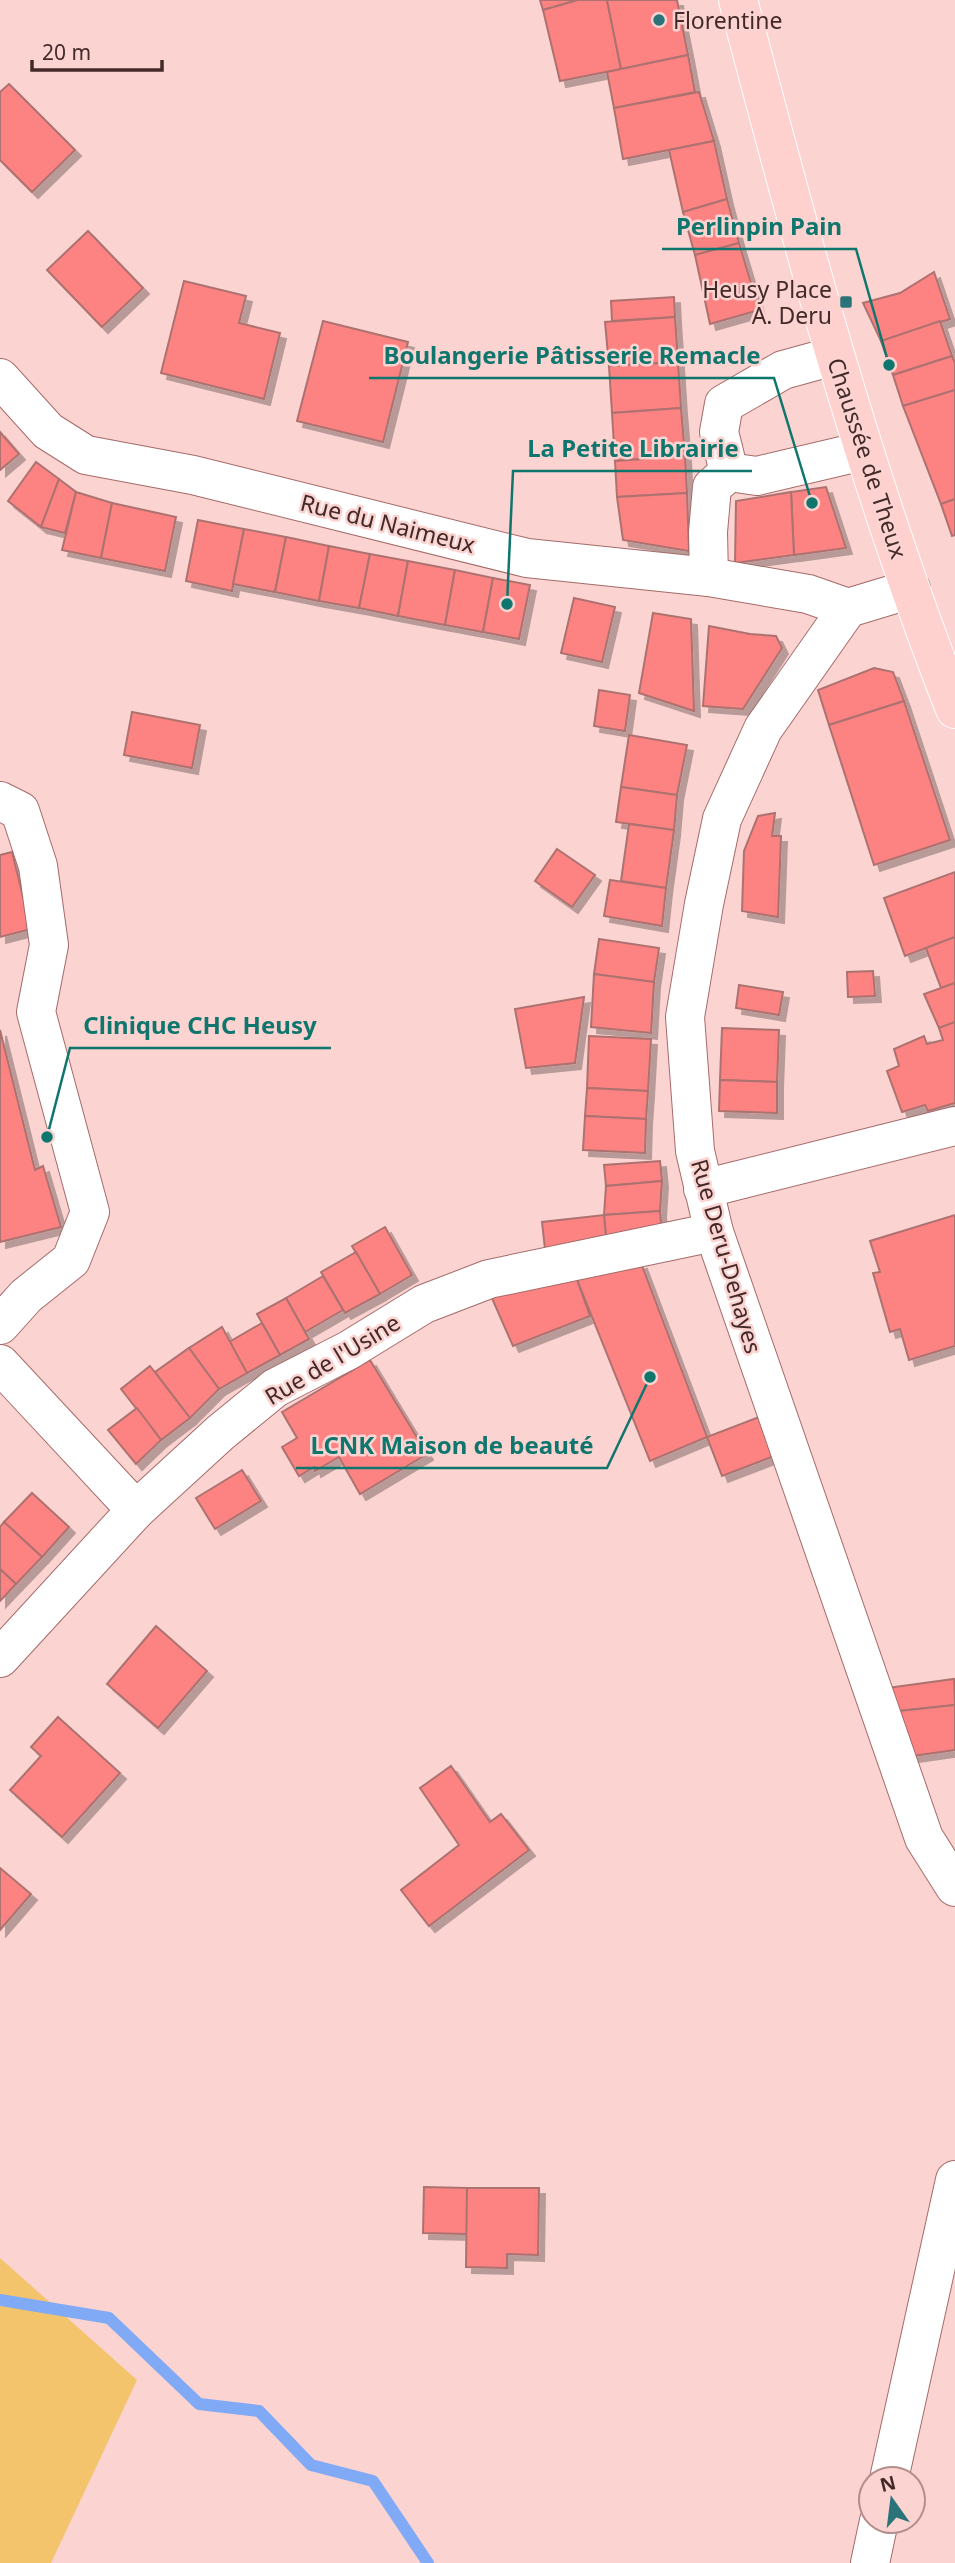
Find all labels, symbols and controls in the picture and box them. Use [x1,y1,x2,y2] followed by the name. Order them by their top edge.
[673,4,782,36] place label: Florentine
[651,12,667,28] marker: Florentine
[32,28,161,72] scale bar
[42,38,91,66] text: 20 m
[662,204,856,249] callout: Perlinpin Pain
[676,209,842,242] text: Perlinpin Pain
[702,273,832,331] place label: Heusy Place A. Deru
[838,294,854,310] marker: Heusy Place A. Deru
[369,333,774,378] callout: Boulangerie Pâtisserie Remacle
[383,338,761,371] text: Boulangerie Pâtisserie Remacle
[820,354,916,562] street label: Chaussée de Theux
[513,426,752,471] callout: La Petite Librairie
[527,431,739,464] text: La Petite Librairie
[297,486,479,560] street label: Rue du Naimeux
[70,1003,331,1048] callout: Clinique CHC Heusy
[83,1008,317,1041] text: Clinique CHC Heusy
[684,1155,770,1357] street label: Rue Deru-Dehayes
[258,1306,406,1412] street label: Rue de l'Usine
[296,1423,607,1468] callout: LCNK Maison de beauté
[310,1428,594,1461] text: LCNK Maison de beauté
[857,2465,927,2535] north arrow
[877,2469,899,2498] text: N

